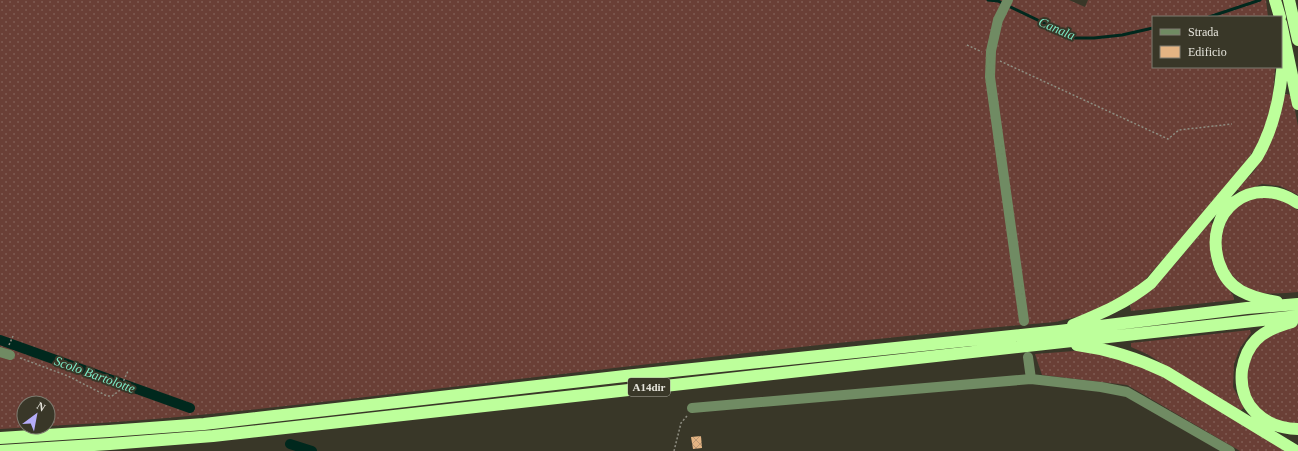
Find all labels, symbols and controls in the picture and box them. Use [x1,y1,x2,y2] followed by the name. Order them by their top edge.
[1036,14,1078,43] water label: Canala
[1152,16,1282,68] legend
[1188,25,1219,39] text: Strada
[1188,45,1227,59] text: Edificio
[52,353,137,396] water label: Scolo Bartolotte
[628,378,670,396] road number: A14dir
[16,395,56,435] north arrow
[35,399,48,414] text: N

